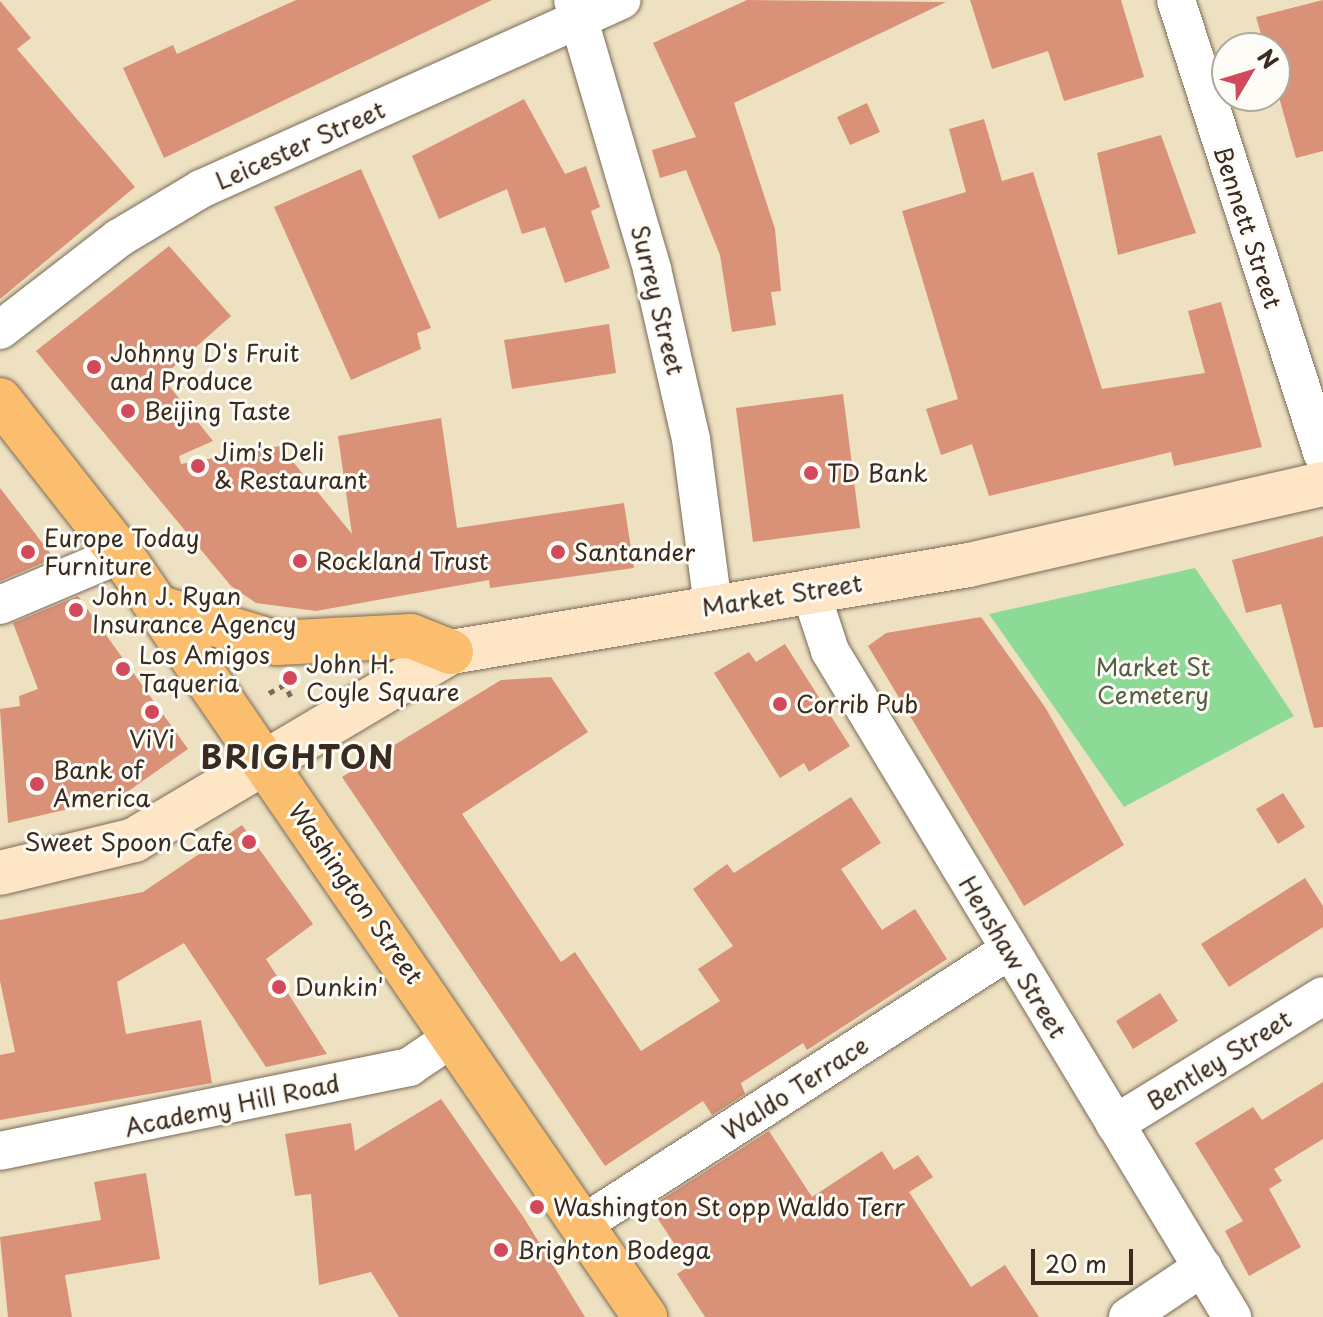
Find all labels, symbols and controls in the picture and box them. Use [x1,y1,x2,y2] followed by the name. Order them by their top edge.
[1211,32,1291,112] north arrow
[1250,41,1287,75] text: N
[211,95,389,195] street label: Leicester Street
[1208,141,1288,313] street label: Bennett Street
[625,221,691,379] street label: Surrey Street
[110,339,299,395] place label: Johnny D's Fruit and Produce
[85,358,103,376] marker: Johnny D's Fruit and Produce
[144,397,291,425] place label: Beijing Taste
[119,402,137,420] marker: Beijing Taste
[214,438,368,494] place label: Jim's Deli & Restaurant
[189,457,207,475] marker: Jim's Deli & Restaurant
[827,459,931,487] place label: TD Bank
[802,464,820,482] marker: TD Bank
[44,524,200,580] place label: Europe Today Furniture
[574,538,695,566] place label: Santander
[19,543,37,561] marker: Europe Today Furniture
[549,543,567,561] marker: Santander
[316,547,490,575] place label: Rockland Trust
[291,552,309,570] marker: Rockland Trust
[699,568,865,622] street label: Market Street
[92,582,298,638] place label: John J. Ryan Insurance Agency
[67,601,85,619] marker: John J. Ryan Insurance Agency
[139,641,270,697] place label: Los Amigos Taqueria
[306,650,460,706] place label: John H. Coyle Square
[1095,653,1211,709] park label: Market St Cemetery
[114,660,132,678] marker: Los Amigos Taqueria
[281,669,299,687] marker: John H. Coyle Square
[796,690,920,718] place label: Corrib Pub
[771,695,789,713] marker: Corrib Pub
[143,703,161,721] marker: ViVi
[129,725,175,753] place label: ViVi
[201,737,395,775] district label: BRIGHTON
[53,756,150,812] place label: Bank of America
[28,775,46,793] marker: Bank of America
[283,797,429,989] street label: Washington Street
[23,828,233,856] place label: Sweet Spoon Cafe
[240,833,258,851] marker: Sweet Spoon Cafe
[953,871,1073,1043] street label: Henshaw Street
[295,973,383,1001] place label: Dunkin'
[270,978,288,996] marker: Dunkin'
[1141,1004,1297,1116] street label: Bentley Street
[717,1030,873,1146] street label: Waldo Terrace
[121,1068,343,1142] street label: Academy Hill Road
[553,1193,906,1221] place label: Washington St opp Waldo Terr
[528,1198,546,1216] marker: Washington St opp Waldo Terr
[1035,1233,1137,1283] scale bar
[517,1236,711,1264] place label: Brighton Bodega
[492,1241,510,1259] marker: Brighton Bodega
[1045,1245,1107,1281] text: 20 m

